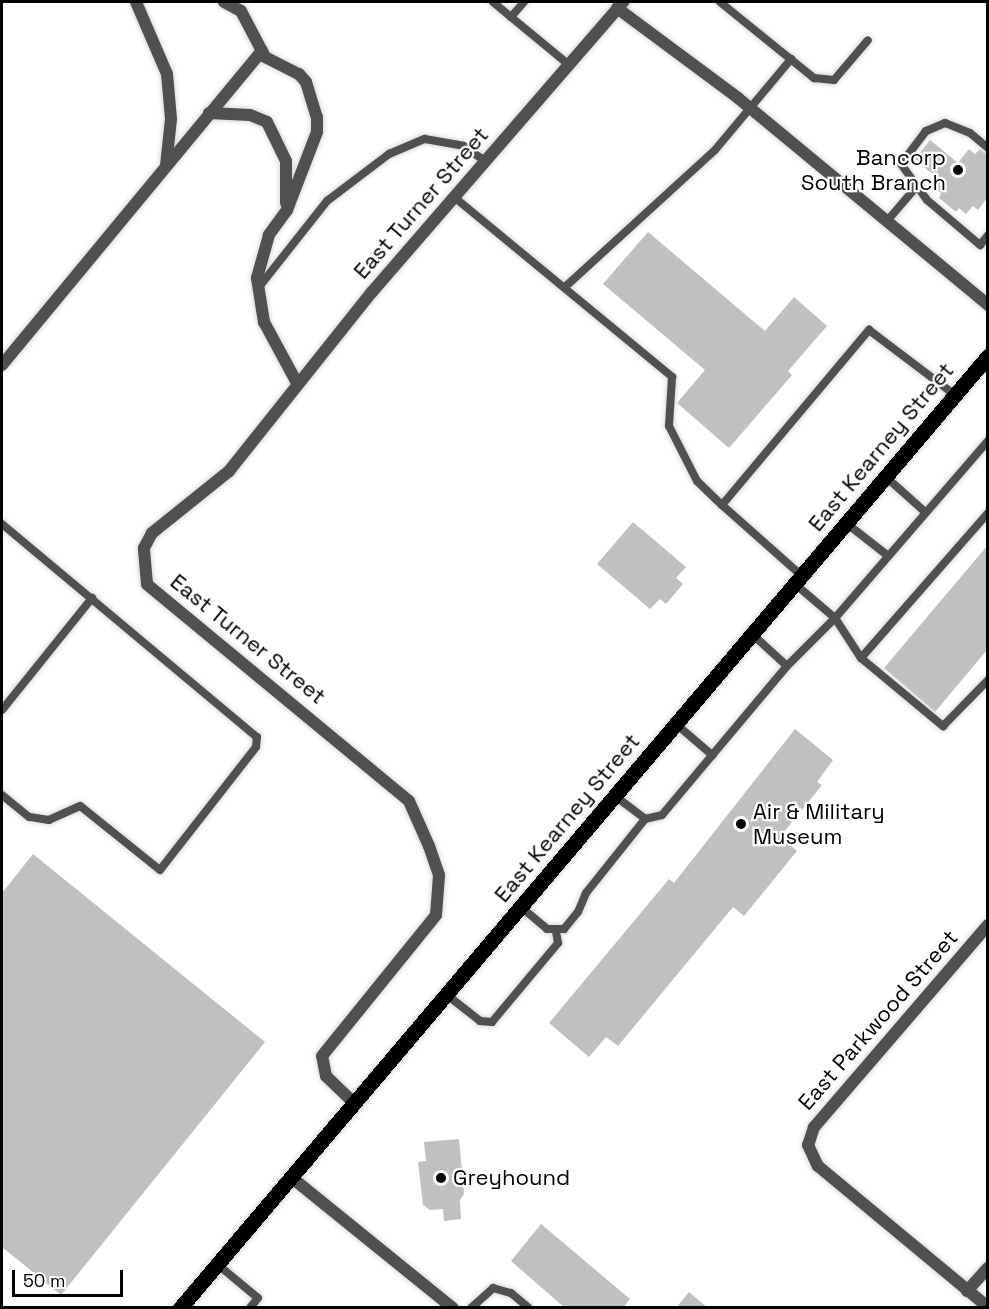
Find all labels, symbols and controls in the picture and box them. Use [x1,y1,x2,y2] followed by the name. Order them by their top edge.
[348,122,494,284] street label: East Turner Street
[801,144,946,196] place label: Bancorp South Branch
[951,163,965,177] marker: Bancorp South Branch
[803,357,959,537] street label: East Kearney Street
[165,568,331,710] street label: East Turner Street
[489,728,645,908] street label: East Kearney Street
[753,798,885,849] place label: Air & Military Museum
[734,817,748,831] marker: Air & Military Museum
[793,925,963,1115] street label: East Parkwood Street
[453,1165,570,1191] place label: Greyhound
[434,1171,448,1185] marker: Greyhound
[15,1258,126,1296] scale bar
[23,1269,65,1292] text: 50 m

